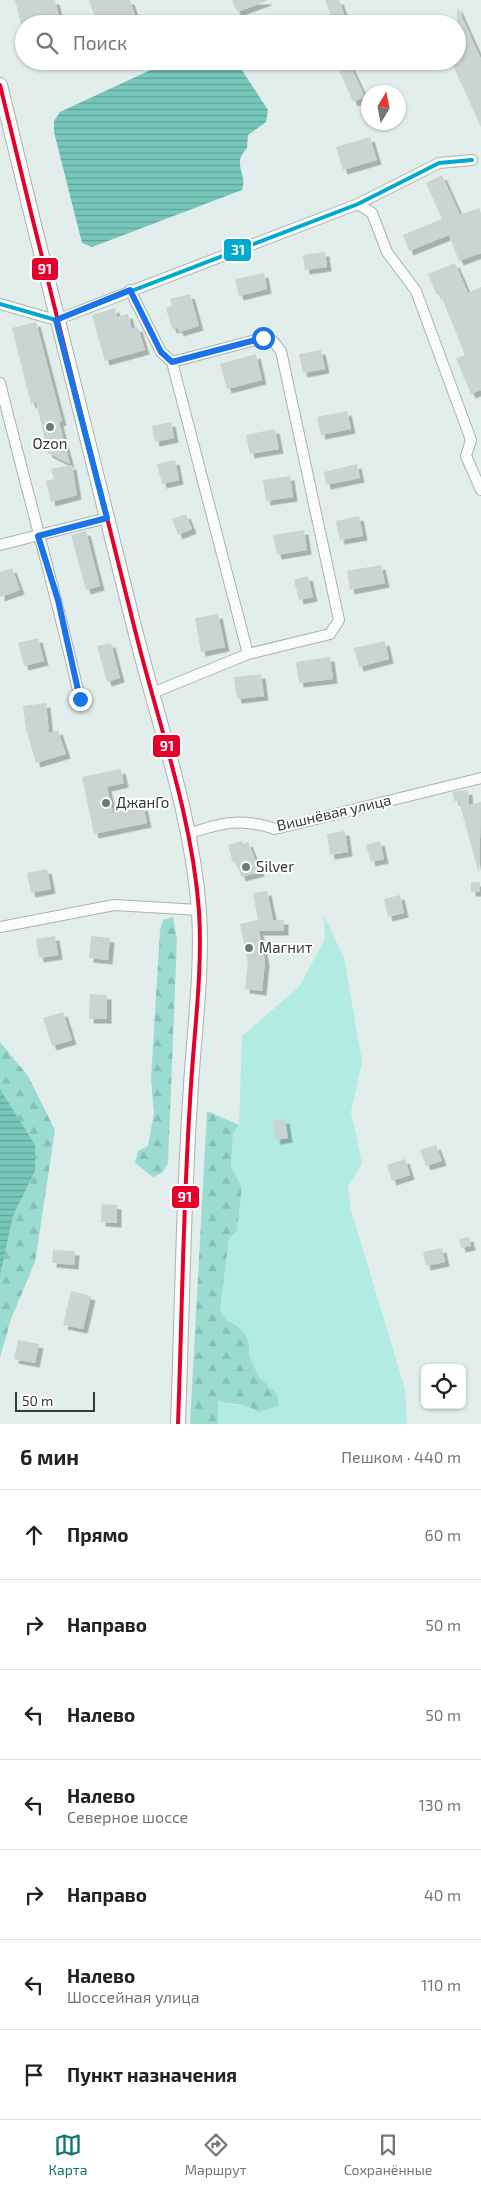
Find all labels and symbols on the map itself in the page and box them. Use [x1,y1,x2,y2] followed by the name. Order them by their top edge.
[361,85,406,130] north arrow
[223,238,252,262] line badge: 31
[231,241,245,258] text: 31
[31,257,59,281] line badge: 91
[38,260,52,277] text: 91
[252,327,275,350] route start
[44,421,56,433] marker: Ozon
[33,434,67,452] place label: Ozon
[69,688,92,711] route end
[152,734,181,758] line badge: 91
[160,737,174,754] text: 91
[275,790,393,835] street label: Вишнёвая улица
[116,793,169,811] place label: ДжанГо
[100,797,112,809] marker: ДжанГо
[256,857,294,875] place label: Silver
[240,861,252,873] marker: Silver
[259,938,312,956] place label: Магнит
[243,942,255,954] marker: Магнит
[171,1185,200,1209] line badge: 91
[178,1188,192,1205] text: 91
[15,1389,95,1412] scale bar

